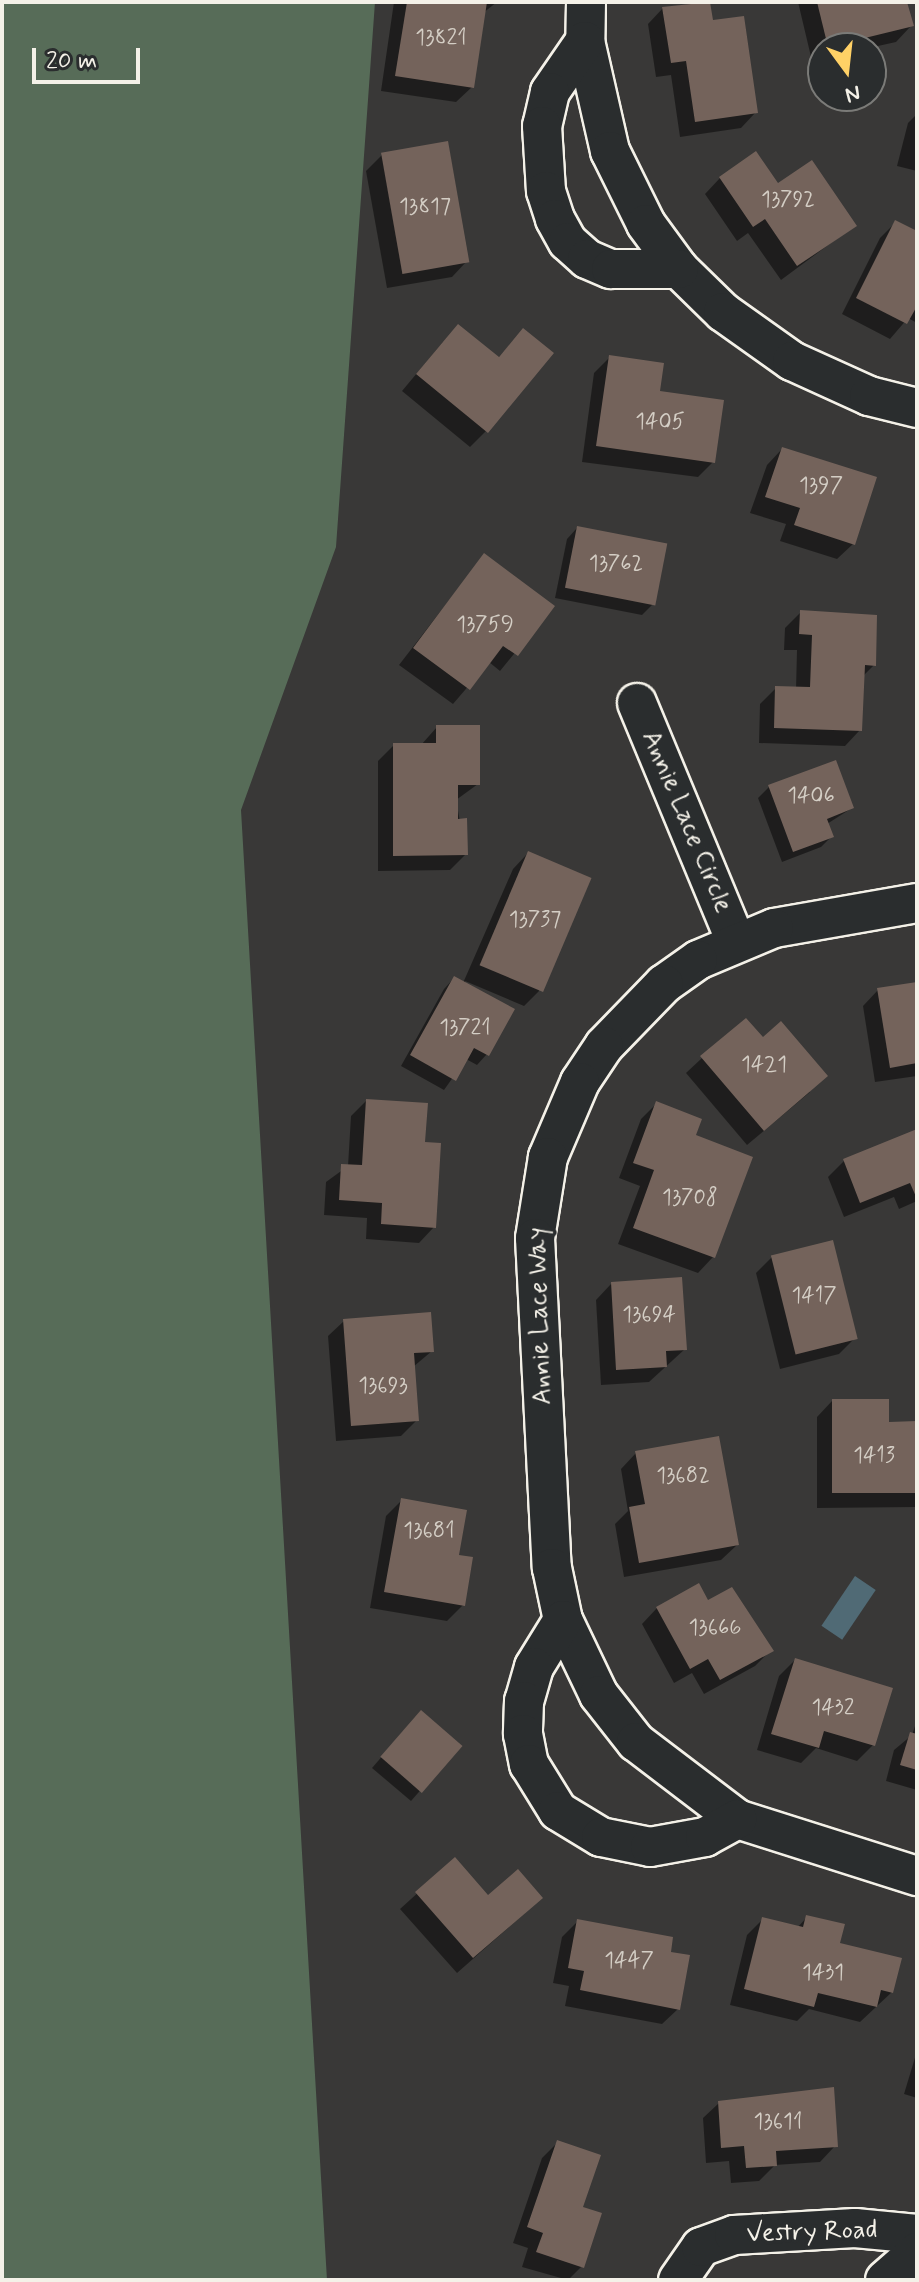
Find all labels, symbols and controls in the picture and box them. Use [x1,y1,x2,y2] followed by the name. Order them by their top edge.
[415,26,467,52] house number: 13821
[36,32,144,82] scale bar
[807,32,887,112] north arrow
[46,46,97,77] text: 20 m
[842,78,863,109] text: N
[761,188,815,214] house number: 13792
[399,195,451,221] house number: 13817
[635,410,685,436] house number: 1405
[799,474,843,500] house number: 1397
[589,552,643,578] house number: 13762
[456,613,514,639] house number: 13759
[634,726,738,918] street label: Annie Lace Circle
[787,784,835,810] house number: 1406
[509,908,561,934] house number: 13737
[439,1016,491,1042] house number: 13721
[741,1053,787,1079] house number: 1421
[662,1186,718,1212] house number: 13708
[522,1225,560,1407] street label: Annie Lace Way
[791,1284,837,1310] house number: 1417
[622,1303,676,1329] house number: 13694
[358,1374,408,1400] house number: 13693
[853,1444,895,1470] house number: 1413
[656,1464,710,1490] house number: 13682
[403,1519,455,1545] house number: 13681
[689,1616,741,1642] house number: 13666
[812,1696,854,1722] house number: 1432
[604,1949,654,1975] house number: 1447
[802,1961,844,1987] house number: 1431
[754,2110,802,2136] house number: 13611
[747,2215,877,2251] street label: Vestry Road

